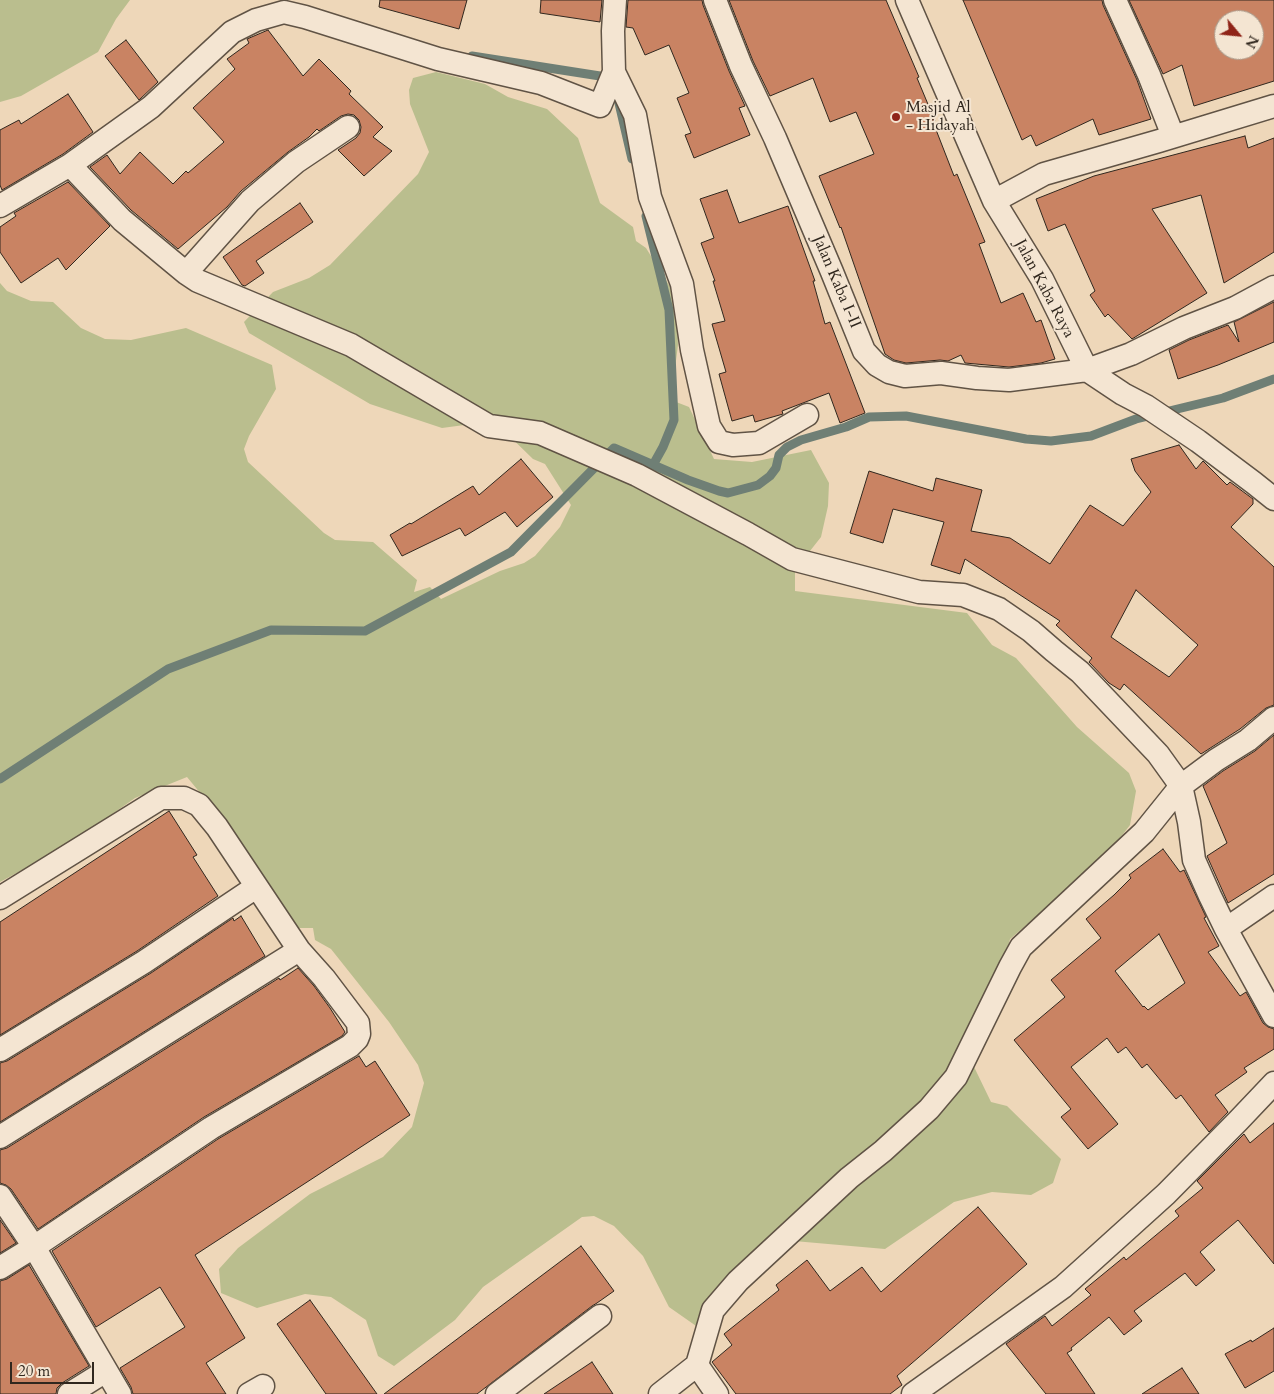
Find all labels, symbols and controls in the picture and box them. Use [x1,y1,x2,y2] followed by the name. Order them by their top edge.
[1214,10,1264,60] north arrow
[1241,32,1263,52] text: N
[906,98,975,136] place label: Masjid Al - Hidayah
[890,111,902,123] marker: Masjid Al - Hidayah
[808,233,864,331] street label: Jalan Kaba I-II
[1010,237,1078,341] street label: Jalan Kaba Raya
[12,1352,96,1384] scale bar
[18,1361,50,1381] text: 20 m

